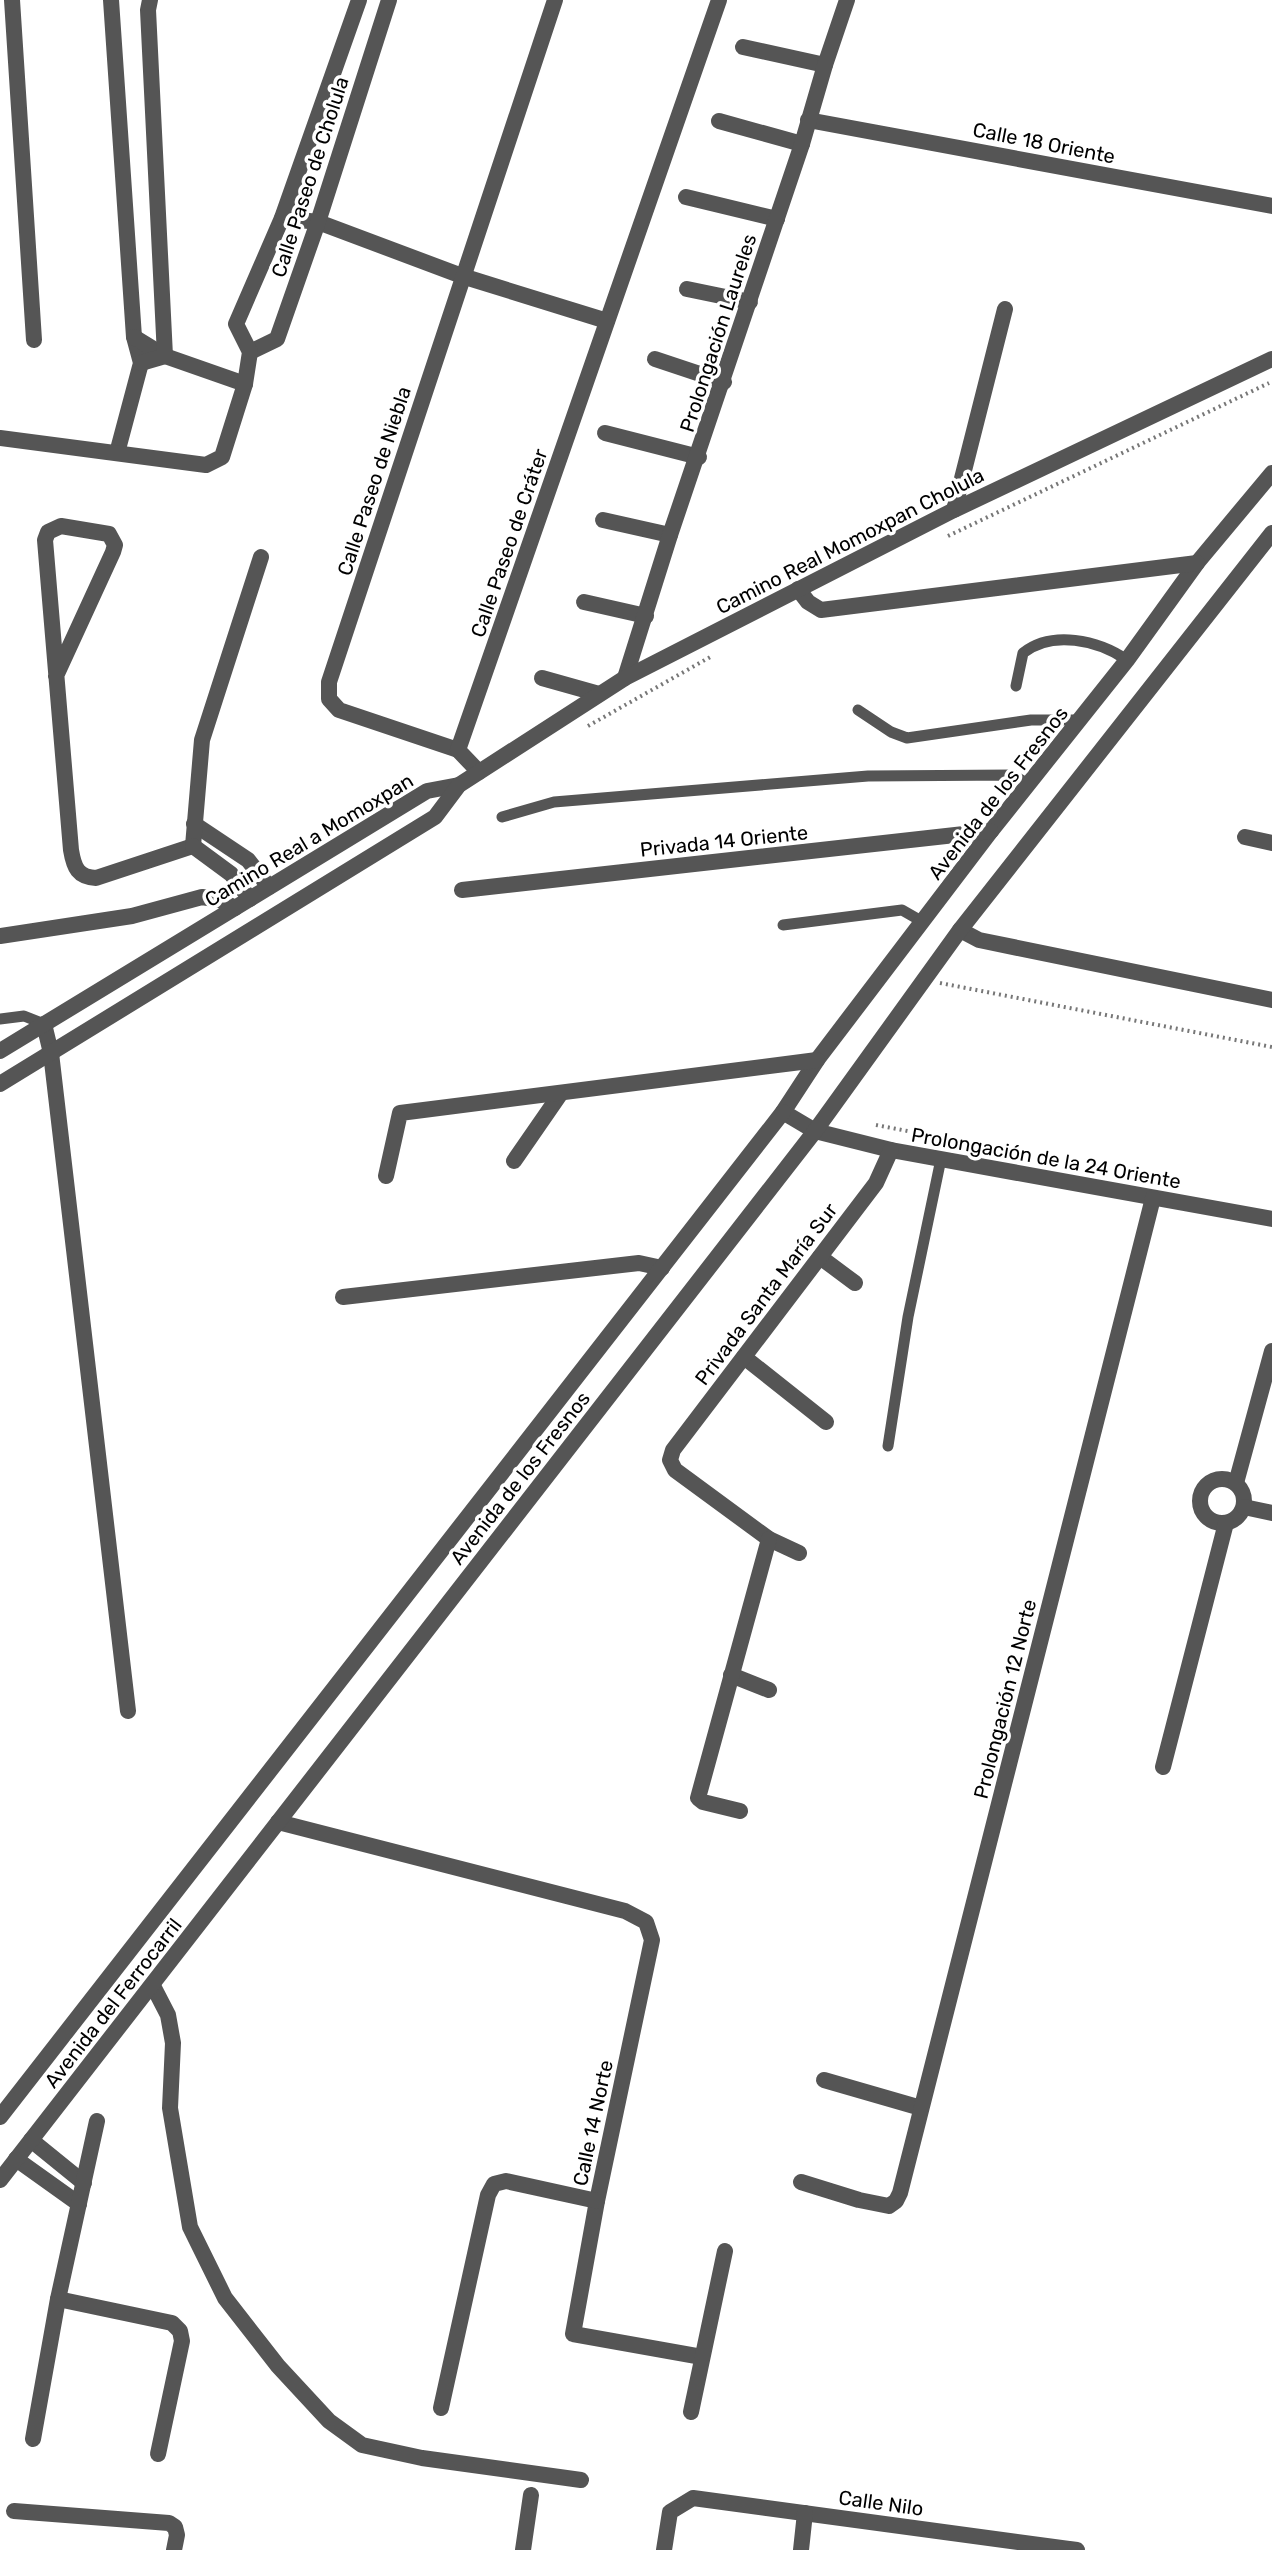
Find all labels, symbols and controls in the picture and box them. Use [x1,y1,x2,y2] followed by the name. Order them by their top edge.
[266,74,354,280] street label: Calle Paseo de Cholula
[971,117,1117,169] street label: Calle 18 Oriente
[675,231,761,435] street label: Prolongación Laureles
[332,383,416,579] street label: Calle Paseo de Niebla
[465,445,553,640] street label: Calle Paseo de Cráter
[712,463,988,619] street label: Camino Real Momoxpan Cholula
[923,702,1073,884] street label: Avenida de los Fresnos
[201,768,417,912] street label: Camino Real a Momoxpan
[639,820,809,862] street label: Privada 14 Oriente
[909,1122,1183,1194] street label: Prolongación de la 24 Oriente
[690,1198,842,1390] street label: Privada Santa María Sur
[445,1387,595,1569] street label: Avenida de los Fresnos
[969,1597,1041,1801] street label: Prolongación 12 Norte
[39,1913,187,2093] street label: Avenida del Ferrocarril
[568,2058,618,2188] street label: Calle 14 Norte
[837,2485,925,2521] street label: Calle Nilo

